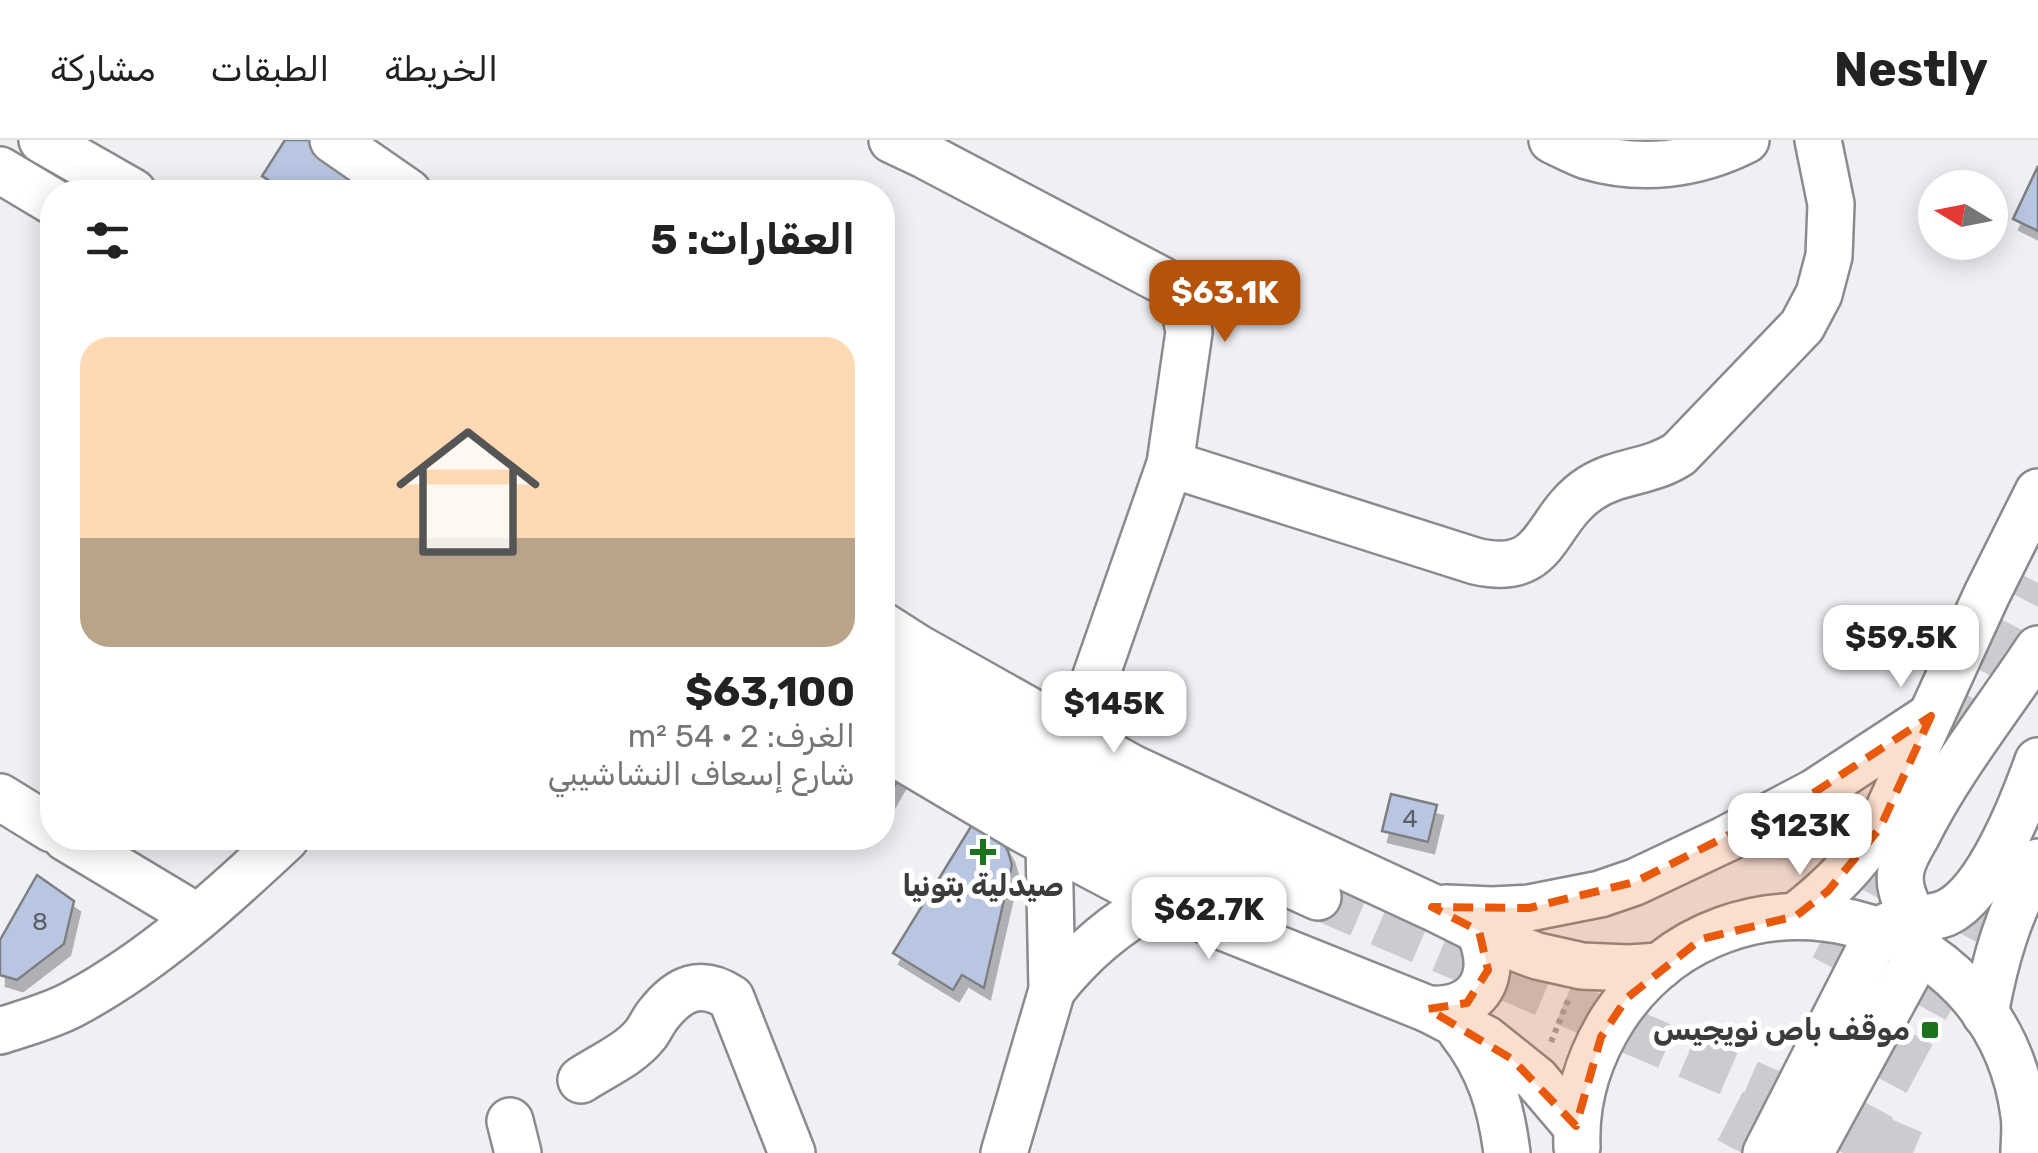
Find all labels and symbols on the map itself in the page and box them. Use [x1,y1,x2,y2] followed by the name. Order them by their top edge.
[1918,170,2008,260] north arrow
[1144,260,1306,345] pin: $63.1K
[1820,605,1982,690] pin: $59.5K
[1044,671,1184,756] pin: $145K
[1730,793,1870,878] pin: $123K
[1402,804,1418,833] house number: 4
[972,841,994,863] marker: صيدلية بتونيا
[902,868,1064,904] place label: صيدلية بتونيا
[1128,877,1290,962] pin: $62.7K
[32,907,48,936] house number: 8
[1653,1012,1910,1048] place label: موقف باص نويجيس
[1919,1019,1941,1041] marker: موقف باص نويجيس

